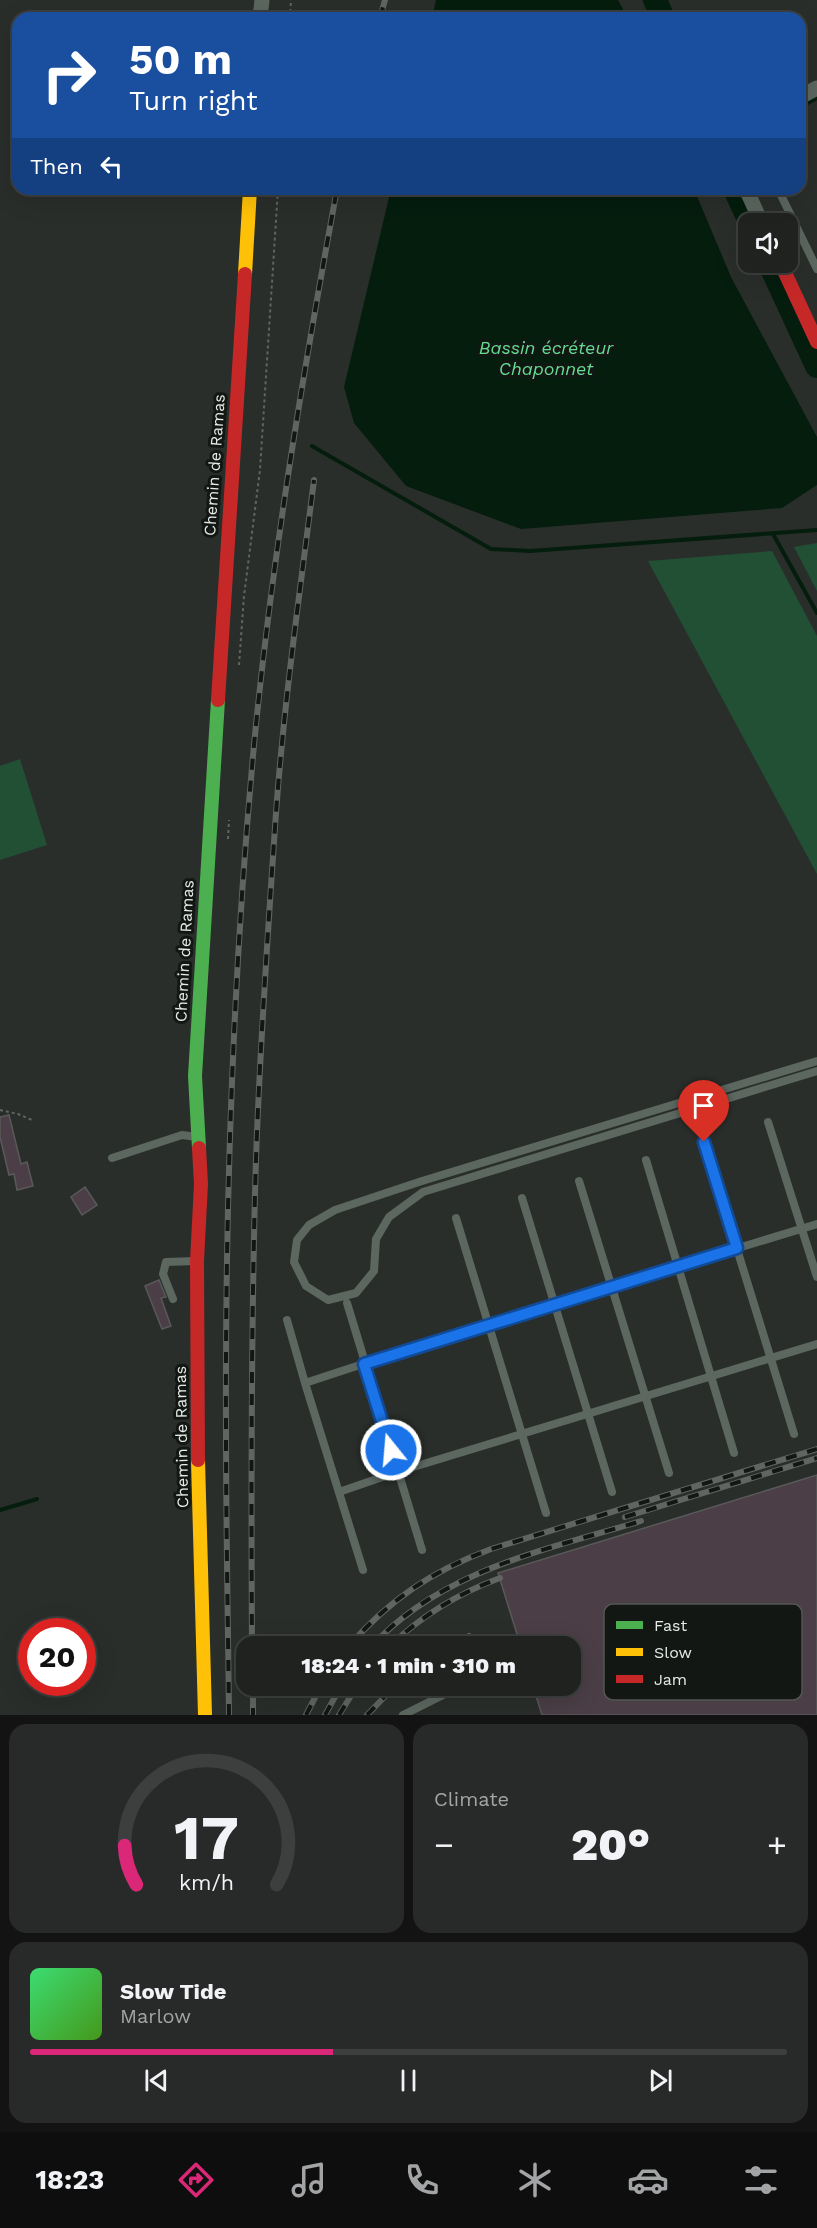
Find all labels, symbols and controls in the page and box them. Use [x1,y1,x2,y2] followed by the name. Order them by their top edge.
[129,35,232,84] text: 50 m
[30,36,108,114] icon: right
[129,85,258,117] text: Turn right
[95,150,128,183] icon: left
[30,154,83,179] text: Then
[738,213,798,273] map controls
[738,213,798,273] button: sound
[479,337,614,379] water label: Bassin écréteur Chaponnet
[200,393,229,537] street label: Chemin de Ramas
[171,880,198,1022] street label: Chemin de Ramas
[678,1080,729,1142] pin
[687,1089,720,1122] icon: arrive
[171,1366,192,1508] street label: Chemin de Ramas
[359,1418,423,1482] position arrow
[604,1604,802,1700] legend
[654,1616,687,1635] text: Fast
[18,1618,96,1696] speed limit sign: 20
[654,1643,692,1662] text: Slow
[301,1653,516,1678] text: 18:24 · 1 min · 310 m
[654,1670,687,1689] text: Jam
[434,1787,509,1811] text: Climate
[174,1801,239,1874] text: 17
[571,1818,650,1871] text: 20°
[434,1825,454,1864] text: −
[767,1825,787,1864] text: +
[179,1871,234,1896] text: km/h
[120,1979,227,2004] text: Slow Tide
[120,2004,191,2028] text: Marlow
[140,2064,173,2097] icon: previous
[392,2064,425,2097] icon: pause
[644,2064,677,2097] icon: next
[175,2159,217,2201] icon: directions
[288,2159,330,2201] icon: music
[401,2159,443,2201] icon: phone
[514,2159,556,2201] icon: climate
[627,2159,669,2201] icon: car
[740,2159,782,2201] icon: filters
[35,2164,104,2196] text: 18:23

